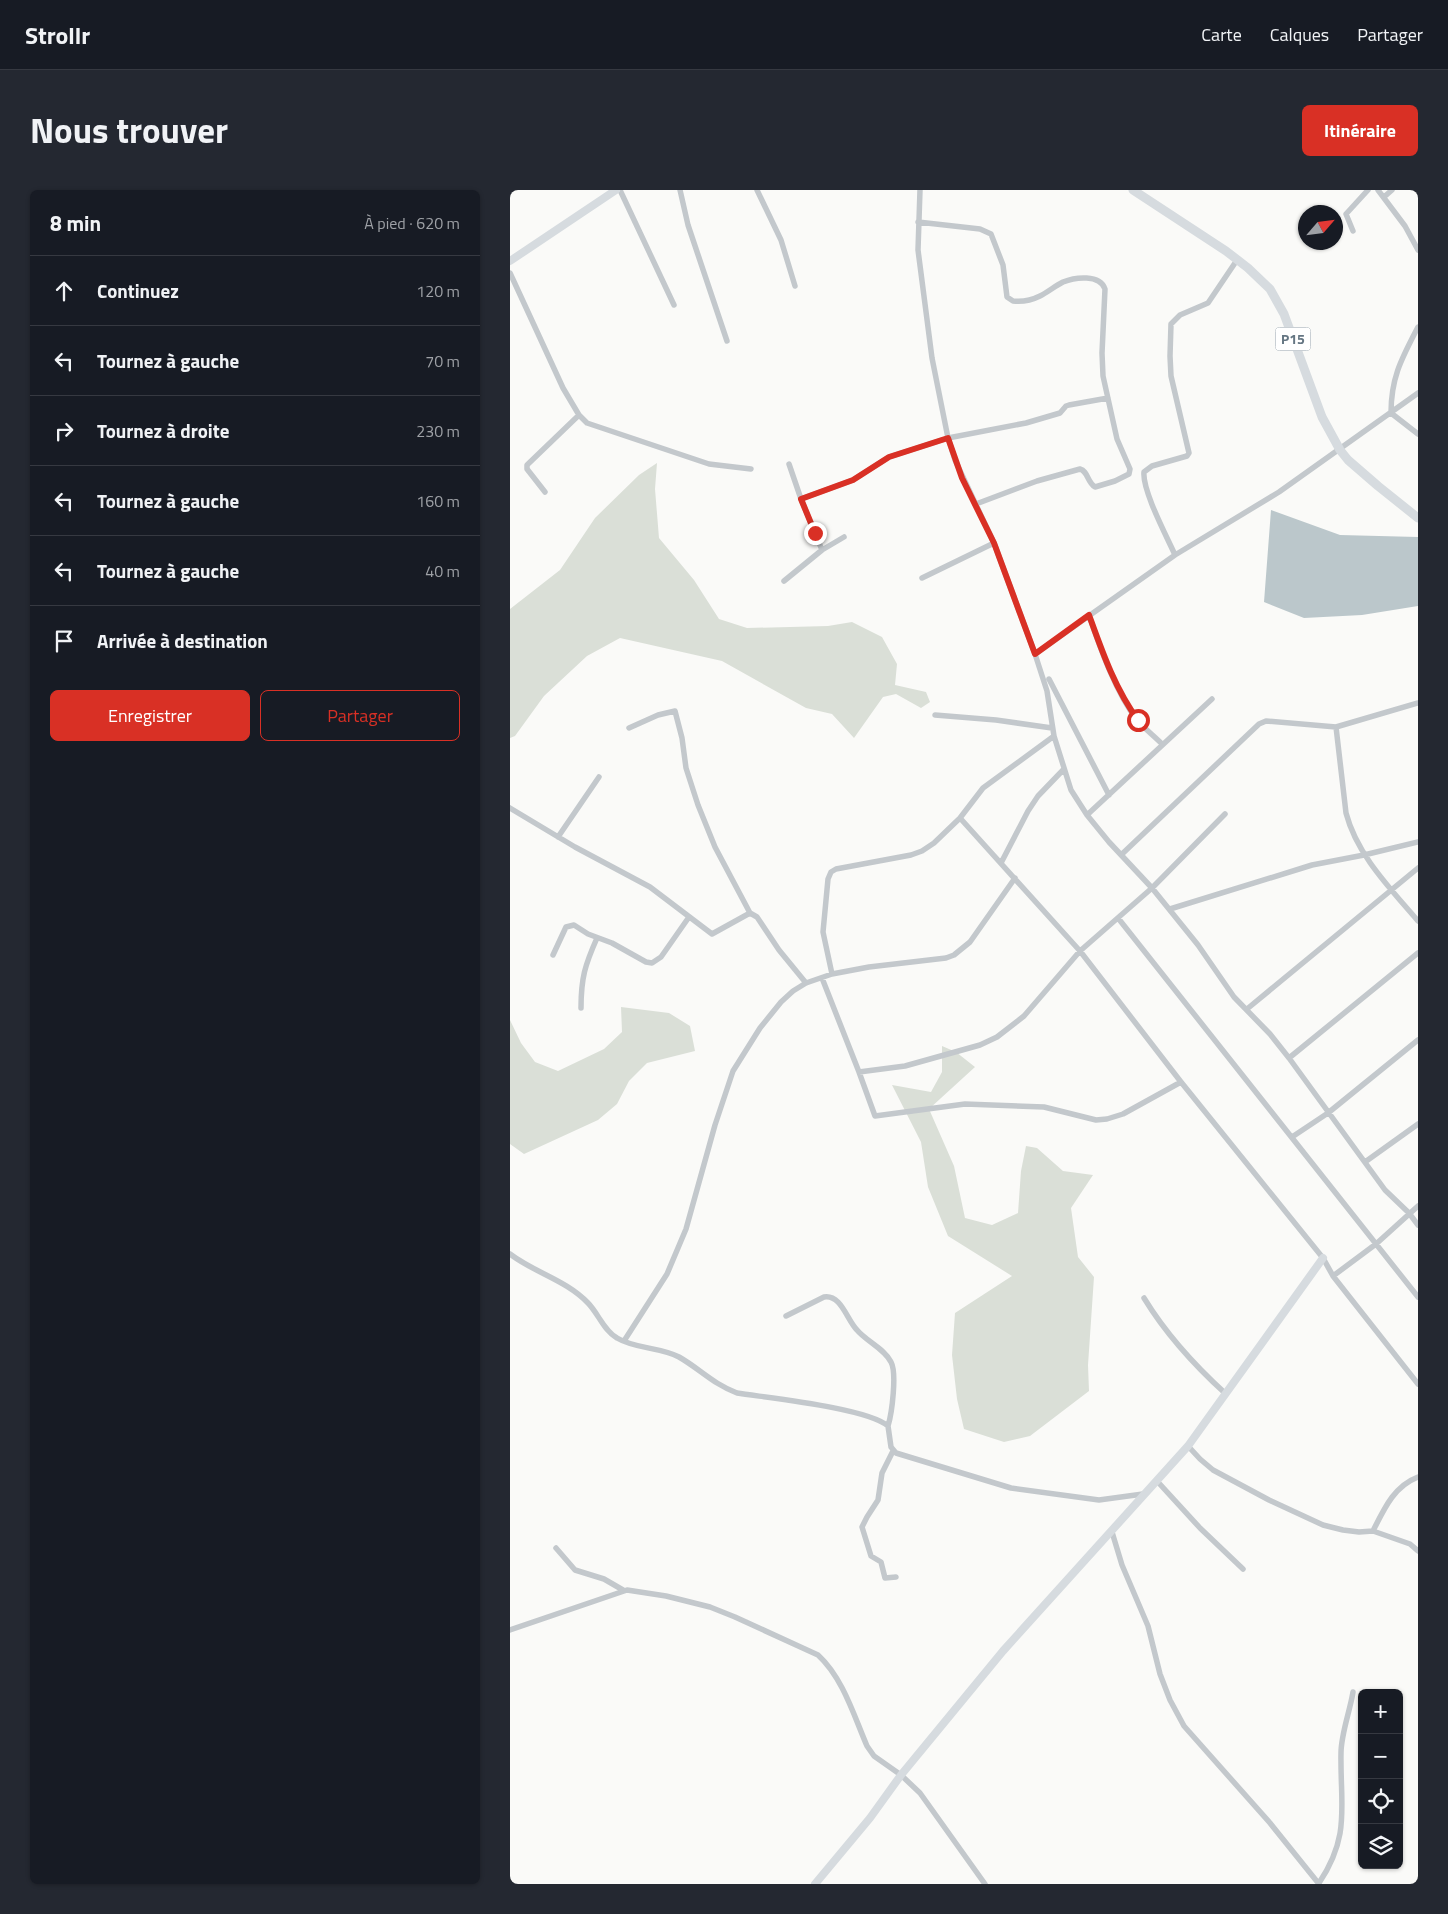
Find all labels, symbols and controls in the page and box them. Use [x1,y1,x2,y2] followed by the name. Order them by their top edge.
[25,17,90,53] text: Strollr
[1201,21,1242,48] text: Carte
[1270,21,1329,48] text: Calques
[1357,21,1423,48] text: Partager
[30,103,228,157] text: Nous trouver
[1302,105,1418,156] button: Itinéraire
[1298,205,1343,250] north arrow
[50,207,101,239] text: 8 min
[364,211,460,235] text: À pied · 620 m
[97,276,179,305] text: Continuez
[50,277,78,305] icon: ahead
[416,279,460,303] text: 120 m
[1276,328,1310,350] road number: P15
[97,346,239,375] text: Tournez à gauche
[50,347,78,375] icon: left
[425,349,460,373] text: 70 m
[97,416,229,445] text: Tournez à droite
[50,417,78,445] icon: right
[416,419,460,443] text: 230 m
[97,486,239,515] text: Tournez à gauche
[50,487,78,515] icon: left
[416,489,460,513] text: 160 m
[804,522,827,545] route end
[97,556,239,585] text: Tournez à gauche
[50,557,78,585] icon: left
[425,559,460,583] text: 40 m
[97,626,268,655] text: Arrivée à destination
[50,627,78,655] icon: arrive
[50,690,250,741] button: Enregistrer
[260,690,460,741] button: Partager
[1127,709,1150,732] route start
[1358,1689,1403,1869] map controls
[1358,1689,1403,1734] button: +
[1358,1734,1403,1779] button: −
[1358,1779,1403,1824] button: locate
[1358,1824,1403,1869] button: layers

